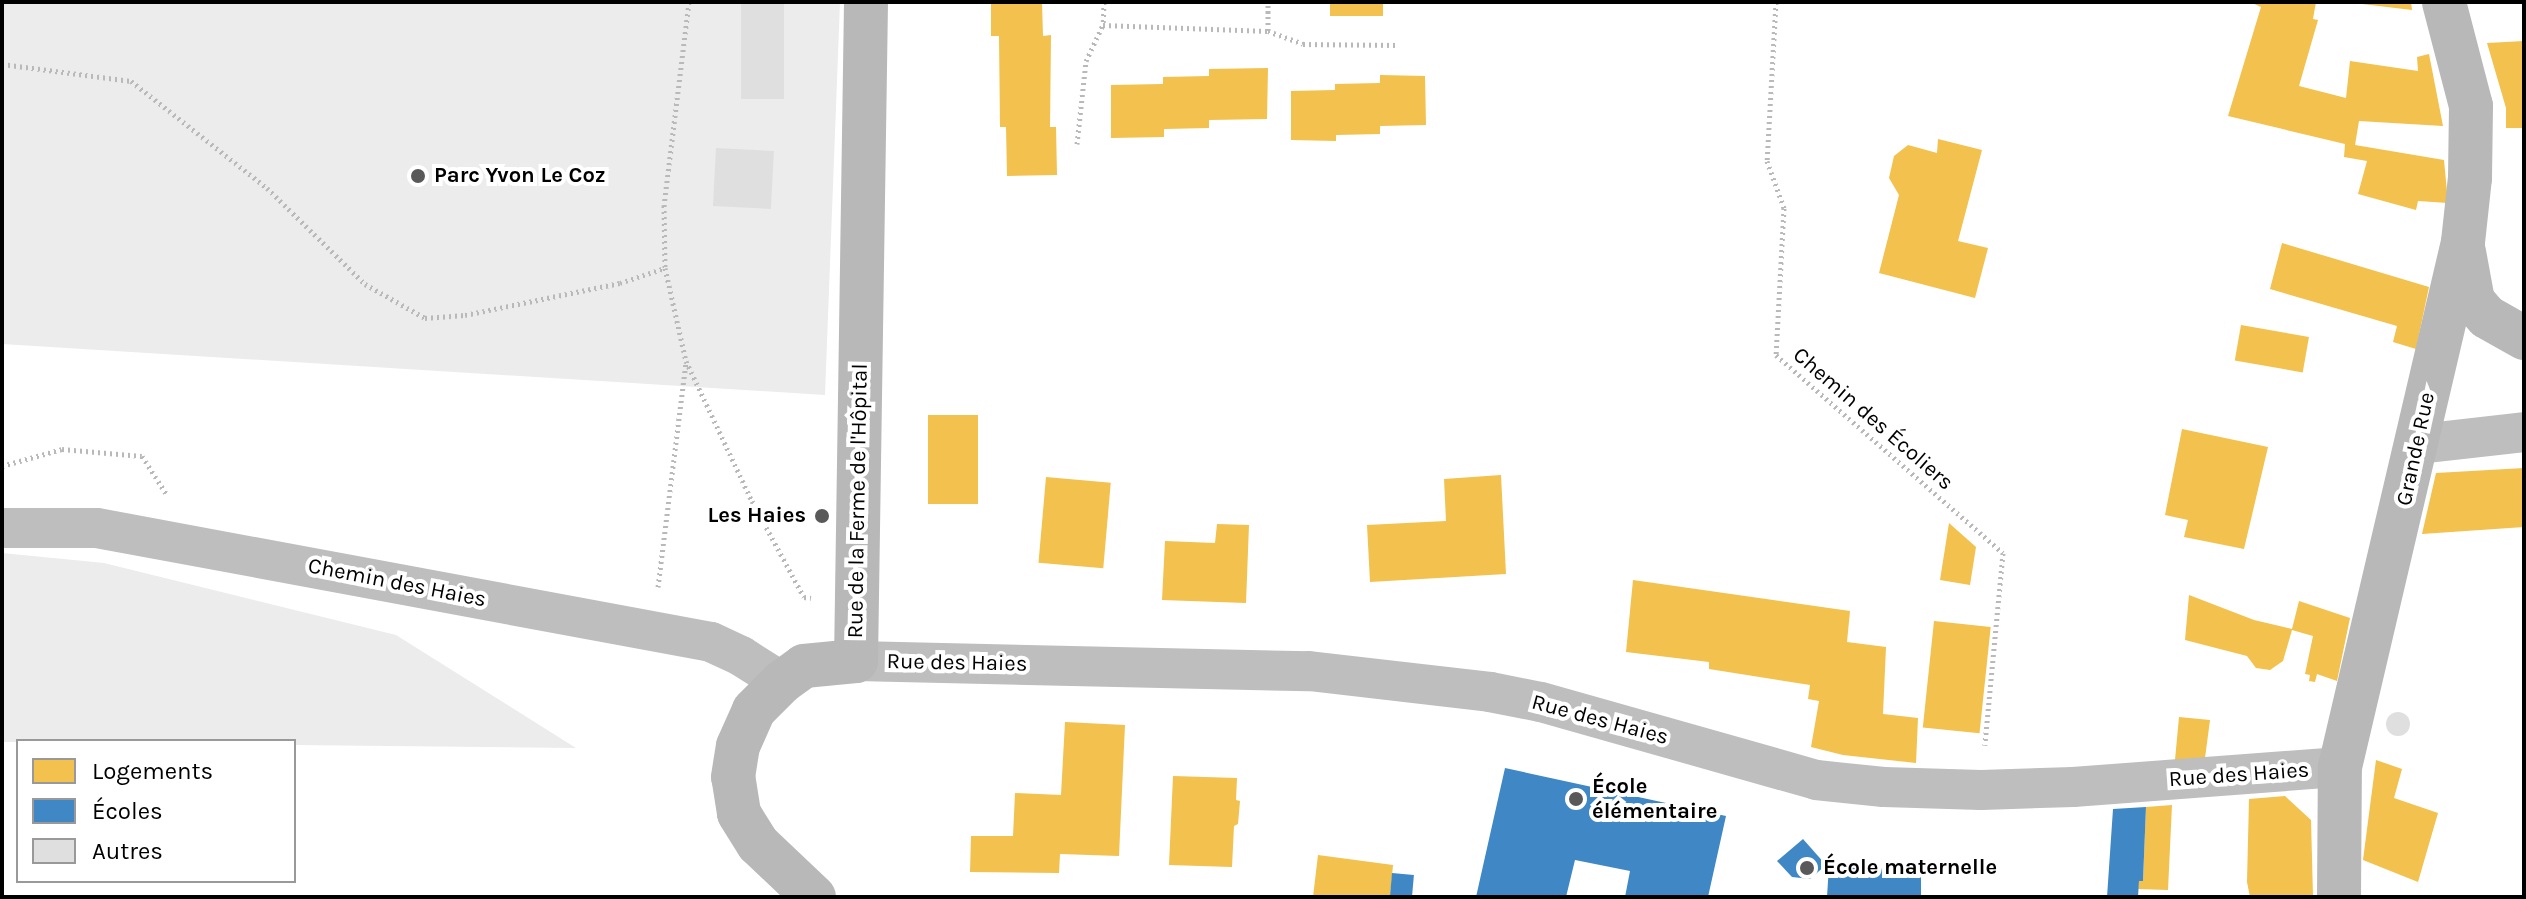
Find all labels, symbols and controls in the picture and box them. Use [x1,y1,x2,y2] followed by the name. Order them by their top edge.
[434,163,606,189] place label: Parc Yvon Le Coz
[409,167,427,185] marker: Parc Yvon Le Coz
[1787,342,1959,496] street label: Chemin des Écoliers
[842,363,874,639] street label: Rue de la Ferme de l'Hôpital
[2391,390,2441,508] street label: Grande Rue
[707,503,806,529] place label: Les Haies
[813,507,831,525] marker: Les Haies
[306,553,488,613] street label: Chemin des Haies
[886,649,1028,677] street label: Rue des Haies
[1529,689,1671,751] street label: Rue des Haies
[16,739,296,883] legend
[92,757,213,785] text: Logements
[2168,757,2310,793] street label: Rue des Haies
[1592,773,1717,824] place label: École élémentaire
[1567,790,1585,808] marker: École élémentaire
[92,797,163,825] text: Écoles
[92,837,163,865] text: Autres
[1823,855,1997,881] place label: École maternelle
[1798,859,1816,877] marker: École maternelle

